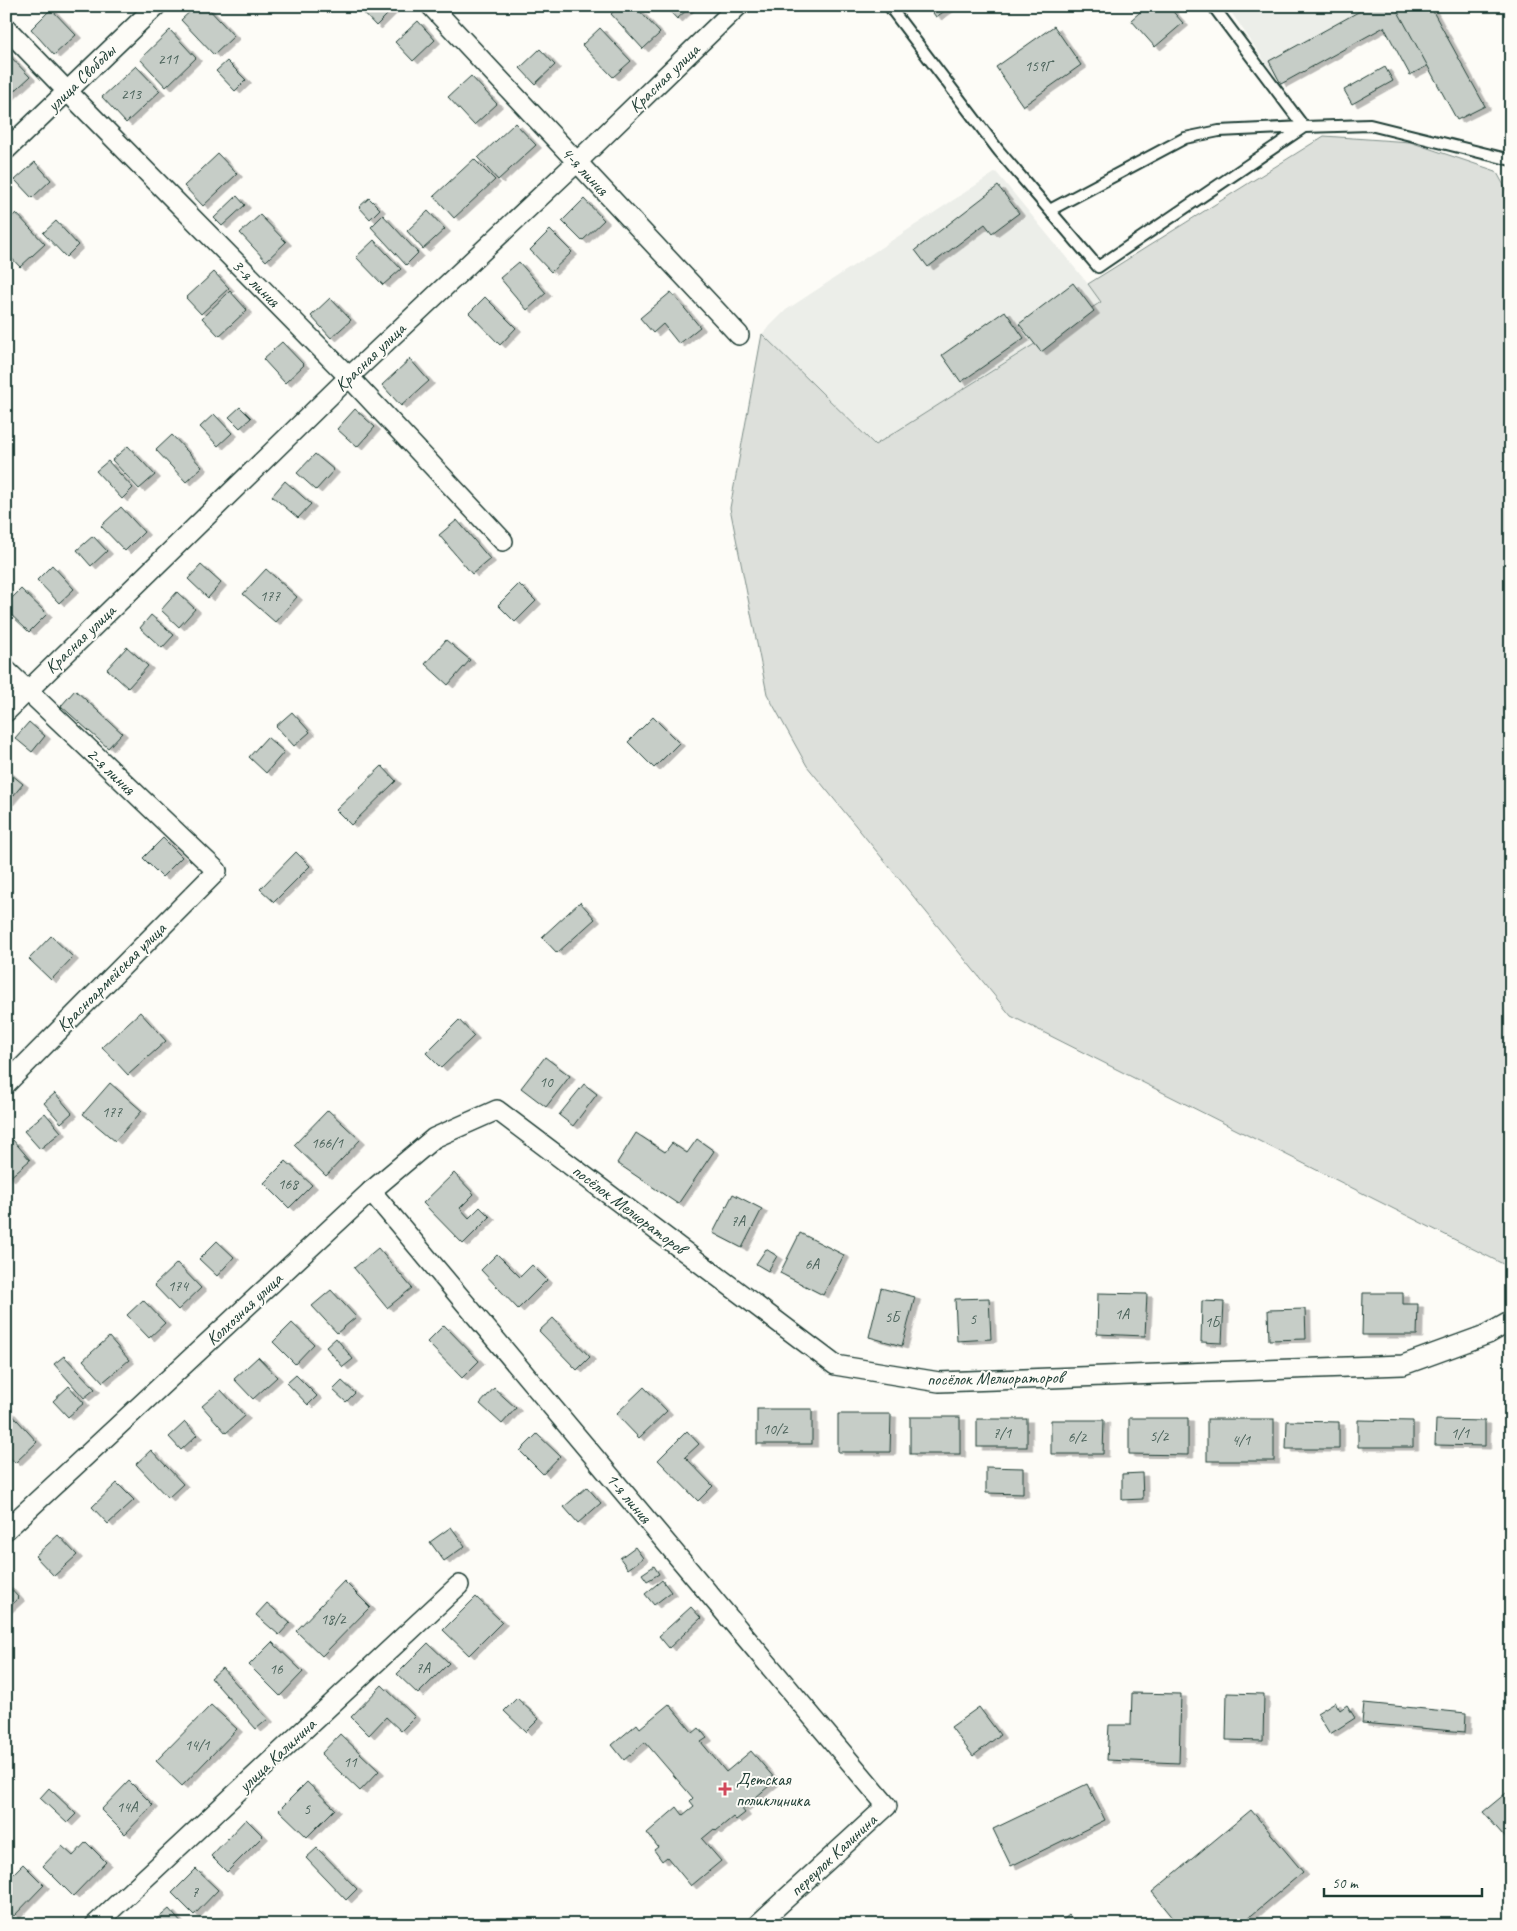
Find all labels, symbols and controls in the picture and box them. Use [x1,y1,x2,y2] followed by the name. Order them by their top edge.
[624,38,705,117] street label: Красная улица
[41,39,121,117] street label: улица Свободы
[158,50,179,69] house number: 211
[1024,57,1055,76] house number: 159Г
[121,85,142,104] house number: 213
[557,142,614,201] street label: 4-я линия
[227,254,286,313] street label: 3-я линия
[330,317,411,396] street label: Красная улица
[260,587,281,606] house number: 177
[40,599,121,678] street label: Красная улица
[82,742,141,801] street label: 2-я линия
[52,916,172,1036] street label: Красноармейская улица
[539,1073,554,1092] house number: 10
[102,1103,123,1122] house number: 177
[311,1134,344,1153] house number: 166/1
[568,1159,694,1262] street label: посёлок Мелиораторов
[278,1175,299,1194] house number: 168
[731,1212,747,1231] house number: 7А
[805,1255,821,1274] house number: 6А
[201,1267,288,1350] street label: Колхозная улица
[168,1277,189,1296] house number: 174
[1115,1305,1131,1324] house number: 1А
[885,1308,902,1327] house number: 5Б
[970,1310,978,1329] house number: 5
[1205,1313,1222,1332] house number: 1Б
[927,1366,1068,1390] street label: посёлок Мелиораторов
[762,1420,789,1439] house number: 10/2
[993,1424,1012,1443] house number: 7/1
[1451,1424,1470,1443] house number: 1/1
[1150,1427,1169,1446] house number: 5/2
[1068,1428,1087,1447] house number: 6/2
[1232,1431,1251,1450] house number: 4/1
[601,1468,657,1529] street label: 1-я линия
[320,1610,347,1629] house number: 18/2
[416,1659,432,1678] house number: 7А
[269,1660,284,1679] house number: 16
[233,1713,321,1797] street label: улица Калинина
[184,1736,211,1755] house number: 14/1
[343,1753,358,1772] house number: 11
[736,1768,811,1811] place label: Детская поликлиника
[718,1782,732,1796] marker: Детская поликлиника
[116,1798,139,1817] house number: 14А
[304,1800,312,1819] house number: 5
[785,1808,882,1901] street label: переулок Калинина
[1324,1866,1482,1898] scale bar
[1332,1874,1359,1893] text: 50 m
[192,1883,200,1902] house number: 7

